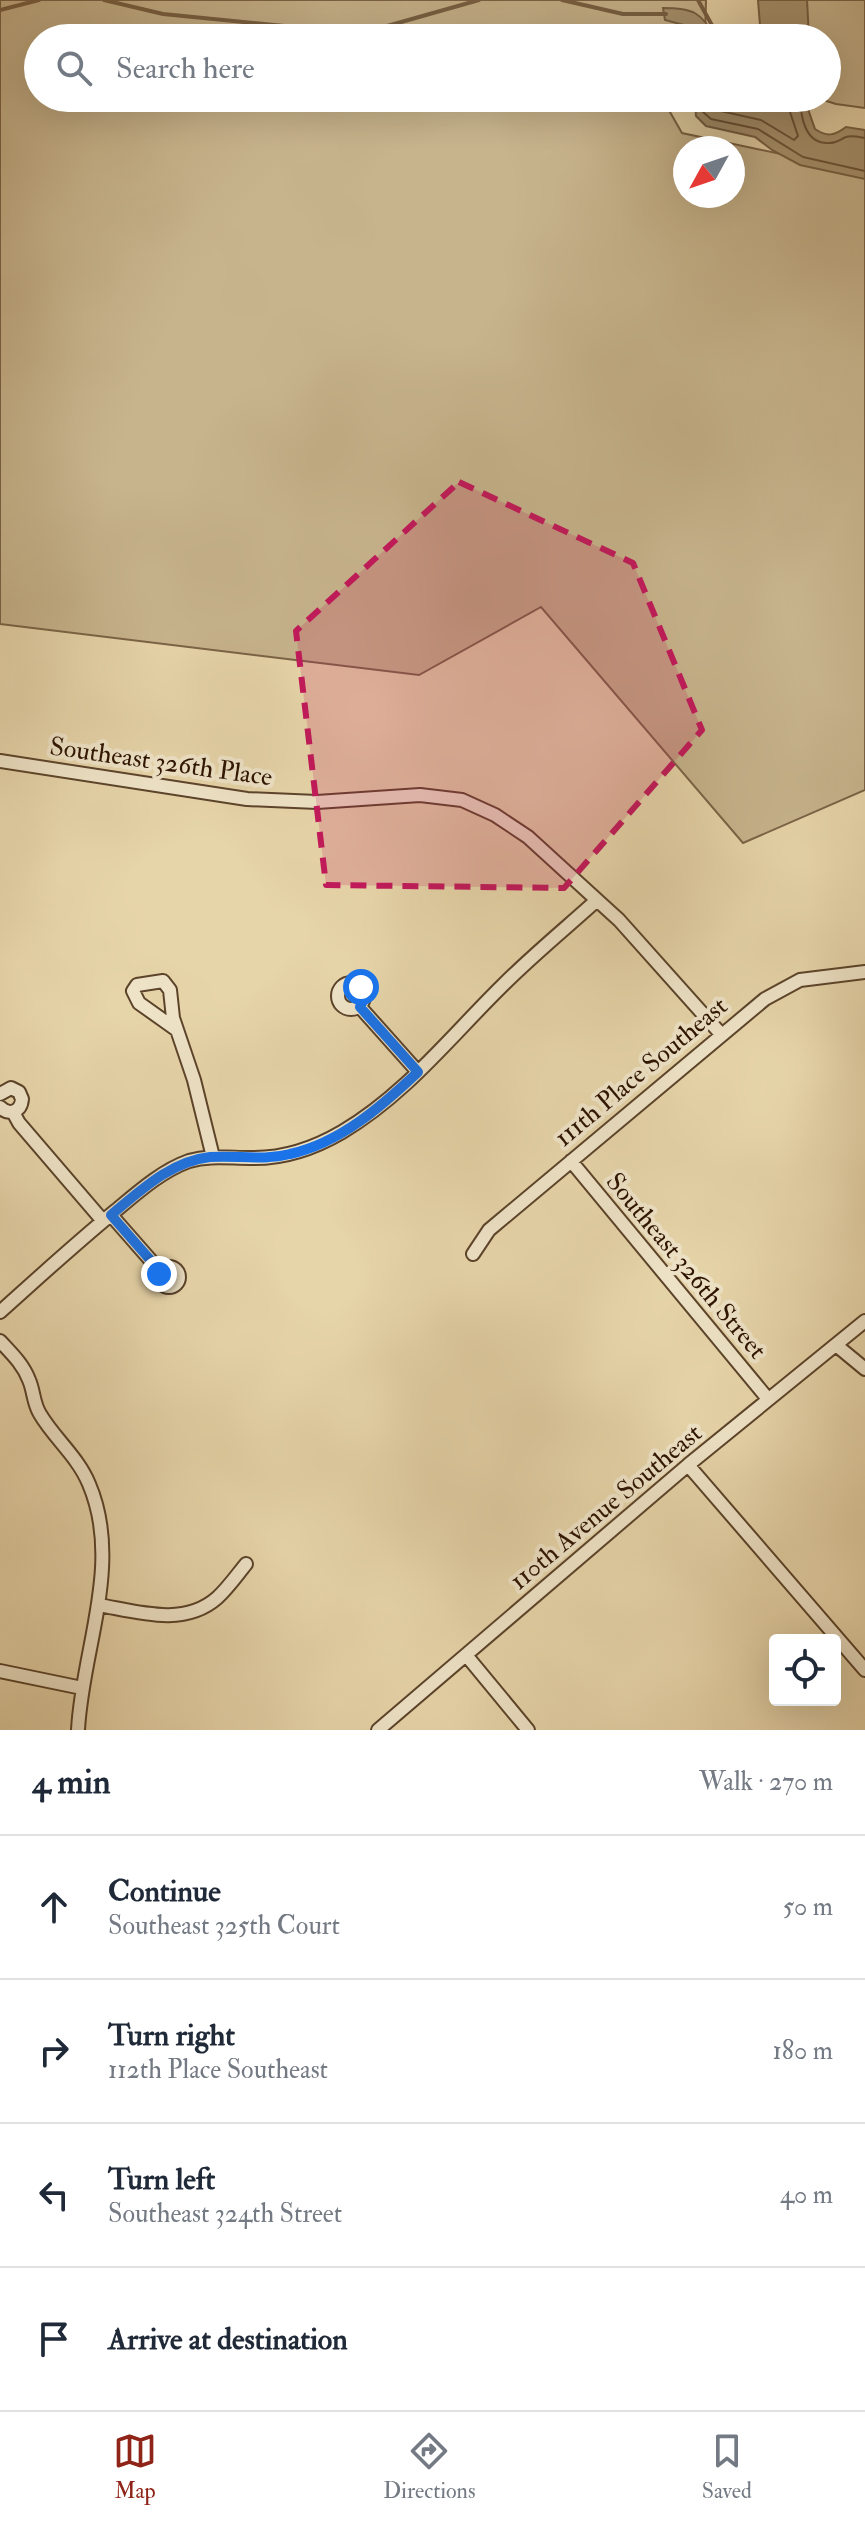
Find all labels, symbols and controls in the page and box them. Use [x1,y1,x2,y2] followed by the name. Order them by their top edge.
[24,24,841,112] search box
[52,46,96,90] icon: search
[116,50,255,87] text: Search here
[673,136,745,208] north arrow
[48,731,275,793] street label: Southeast 326th Place
[343,969,379,1005] route start
[548,990,734,1154] street label: 111th Place Southeast
[599,1166,773,1366] street label: Southeast 326th Street
[141,1256,177,1292] route end
[503,1417,709,1597] street label: 110th Avenue Southeast
[769,1634,841,1706] map controls
[769,1634,841,1706] button: locate
[32,1761,110,1804] text: 4 min
[699,1766,833,1798] text: Walk · 270 m
[108,1873,221,1910] text: Continue
[32,1885,76,1929] icon: ahead
[783,1891,833,1923] text: 50 m
[108,1910,340,1942] text: Southeast 325th Court
[108,2017,235,2054] text: Turn right
[32,2029,76,2073] icon: right
[773,2035,833,2067] text: 180 m
[108,2054,328,2086] text: 112th Place Southeast
[108,2161,215,2198] text: Turn left
[32,2173,76,2217] icon: left
[780,2179,833,2211] text: 40 m
[108,2198,342,2230] text: Southeast 324th Street
[32,2317,76,2361] icon: arrive
[108,2321,348,2358] text: Arrive at destination
[113,2429,157,2505] tab: Map
[383,2429,476,2505] tab: Directions
[702,2429,752,2505] tab: Saved

